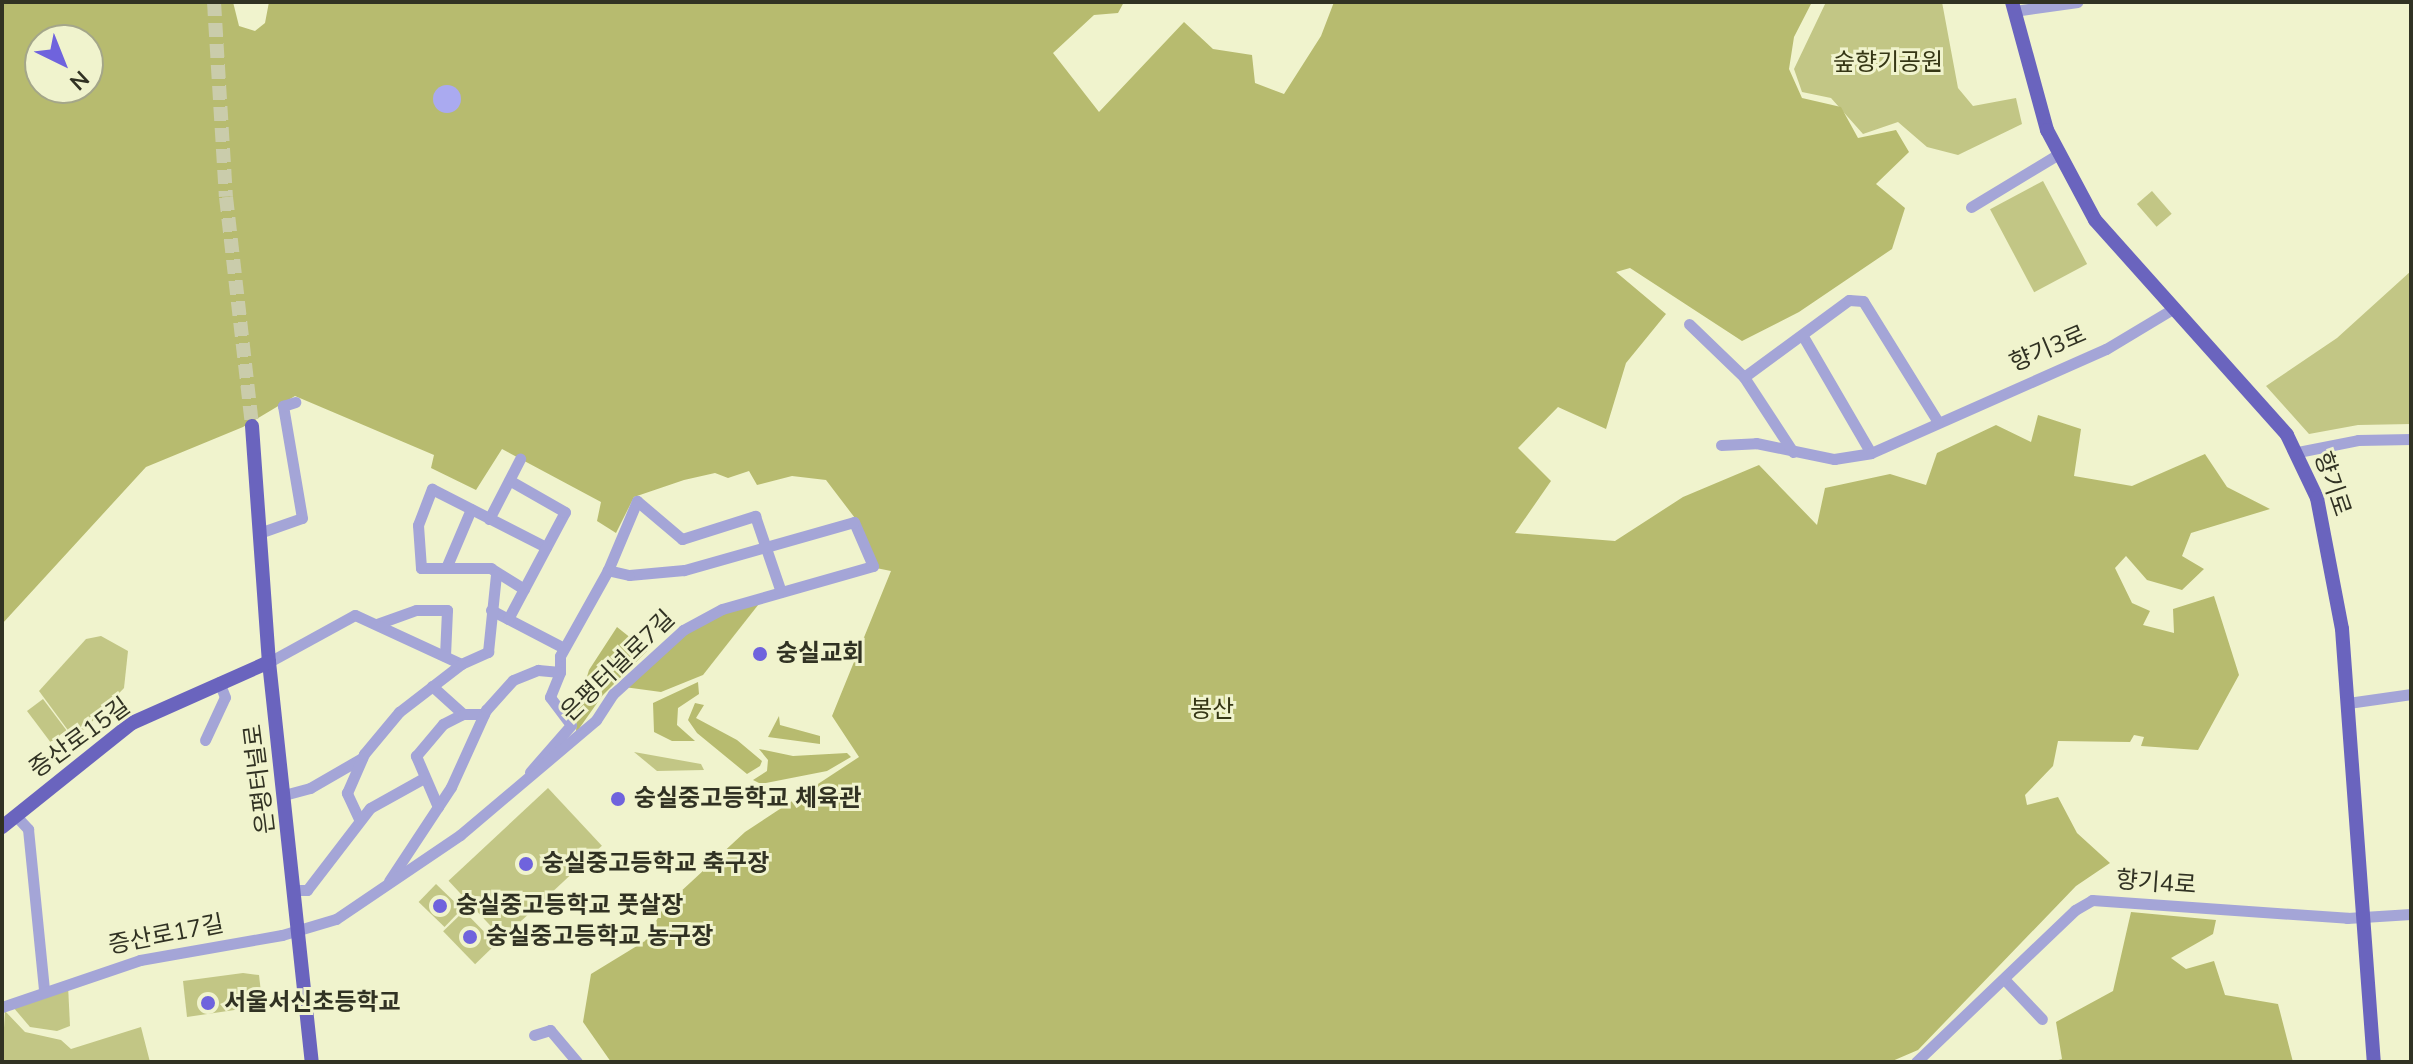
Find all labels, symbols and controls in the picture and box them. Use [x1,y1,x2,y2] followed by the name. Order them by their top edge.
[24,24,104,104] north arrow
[1833,49,1943,77] park label: 숲향기공원
[63,64,95,97] text: N
[2005,320,2091,378] street label: 향기3로
[2308,448,2356,520] street label: 향기로
[555,605,681,727] street label: 은평터널로7길
[776,640,864,668] place label: 숭실교회
[751,645,769,663] marker: 숭실교회
[24,692,136,784] street label: 증산로15길
[1190,696,1234,724] park label: 봉산
[239,722,281,836] street label: 은평터널로
[634,785,861,813] place label: 숭실중고등학교 체육관
[609,790,627,808] marker: 숭실중고등학교 체육관
[542,850,769,878] place label: 숭실중고등학교 축구장
[517,855,535,873] marker: 숭실중고등학교 축구장
[2115,866,2197,900] street label: 향기4로
[456,892,683,920] place label: 숭실중고등학교 풋살장
[431,897,449,915] marker: 숭실중고등학교 풋살장
[106,910,226,960] street label: 증산로17길
[486,923,713,951] place label: 숭실중고등학교 농구장
[461,928,479,946] marker: 숭실중고등학교 농구장
[224,989,401,1017] place label: 서울서신초등학교
[199,994,217,1012] marker: 서울서신초등학교

